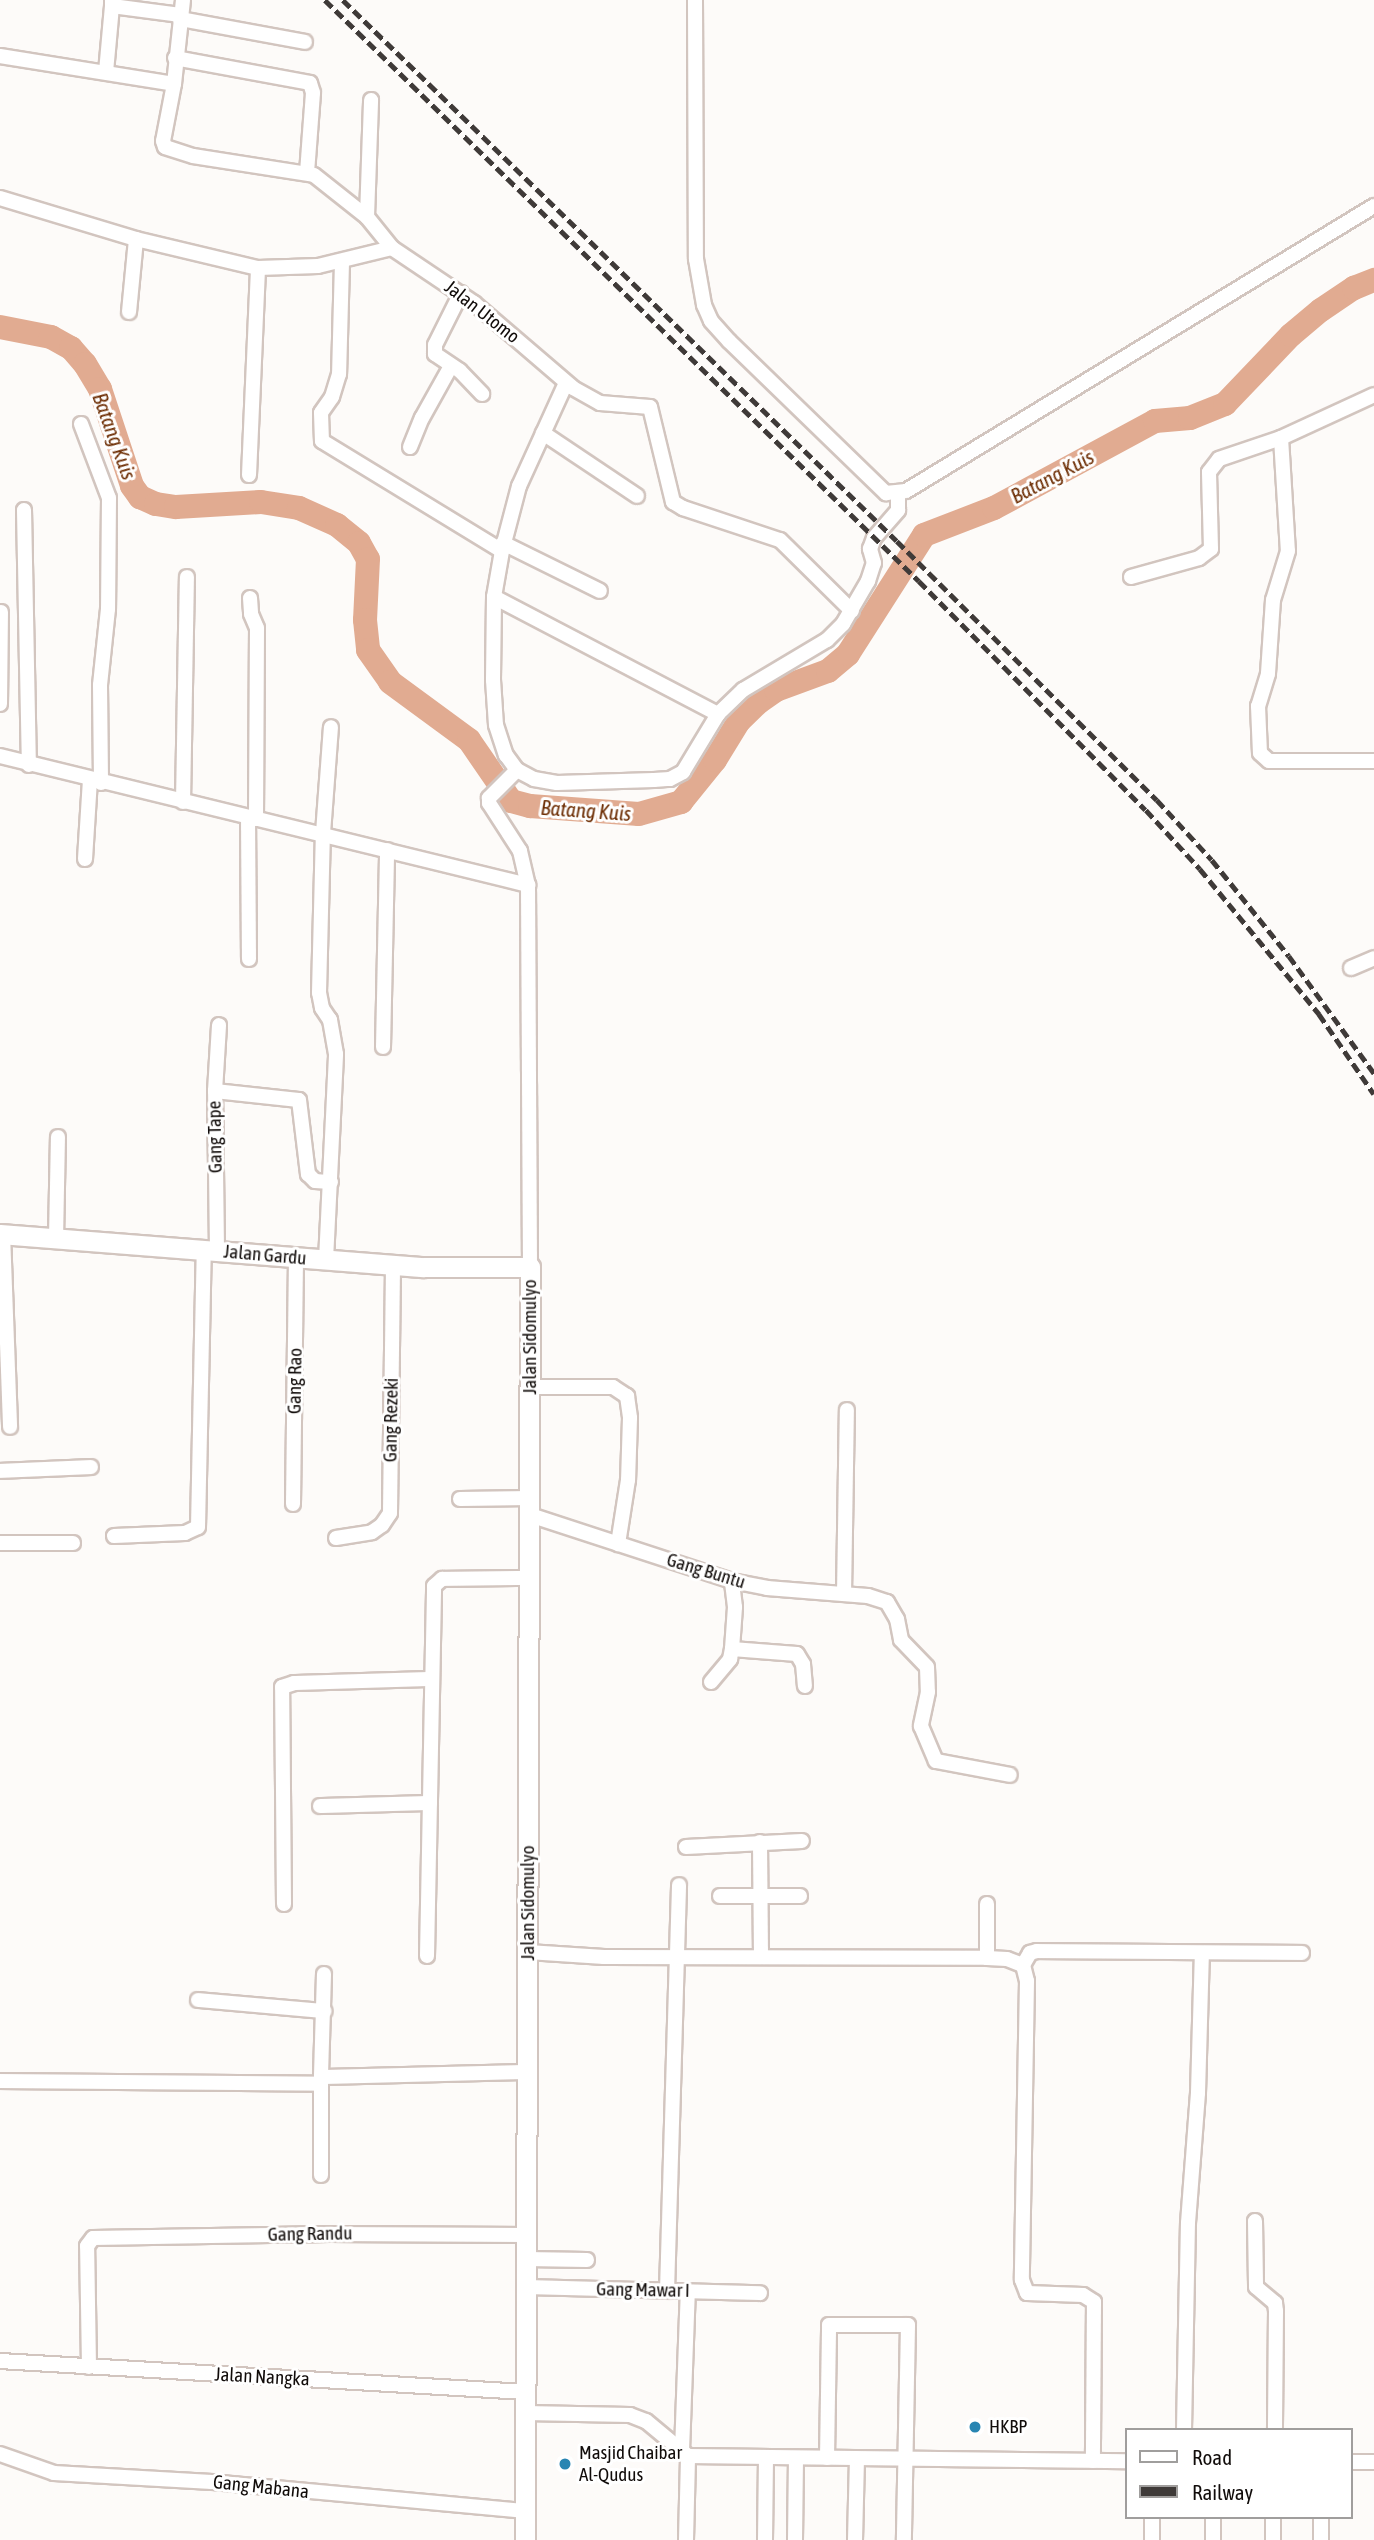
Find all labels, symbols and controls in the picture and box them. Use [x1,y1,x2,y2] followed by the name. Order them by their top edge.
[440,276,524,348] street label: Jalan Utomo
[88,389,142,483] water label: Batang Kuis
[1006,444,1098,508] water label: Batang Kuis
[540,794,632,826] water label: Batang Kuis
[203,1101,227,1173] street label: Gang Tape
[223,1240,307,1270] street label: Jalan Gardu
[519,1279,541,1395] street label: Jalan Sidomulyo
[283,1348,307,1414] street label: Gang Rao
[379,1378,403,1462] street label: Gang Rezeki
[664,1548,748,1594] street label: Gang Buntu
[517,1845,539,1961] street label: Jalan Sidomulyo
[267,2222,353,2246] street label: Gang Randu
[596,2278,690,2302] street label: Gang Mawar I
[214,2363,310,2391] street label: Jalan Nangka
[989,2416,1028,2438] place label: HKBP
[967,2419,983,2435] marker: HKBP
[1126,2428,1353,2519] legend
[579,2442,682,2486] place label: Masjid Chaibar Al-Qudus
[1192,2445,1232,2469] text: Road
[557,2456,573,2472] marker: Masjid Chaibar Al-Qudus
[212,2471,310,2503] street label: Gang Mabana
[1192,2480,1253,2504] text: Railway

